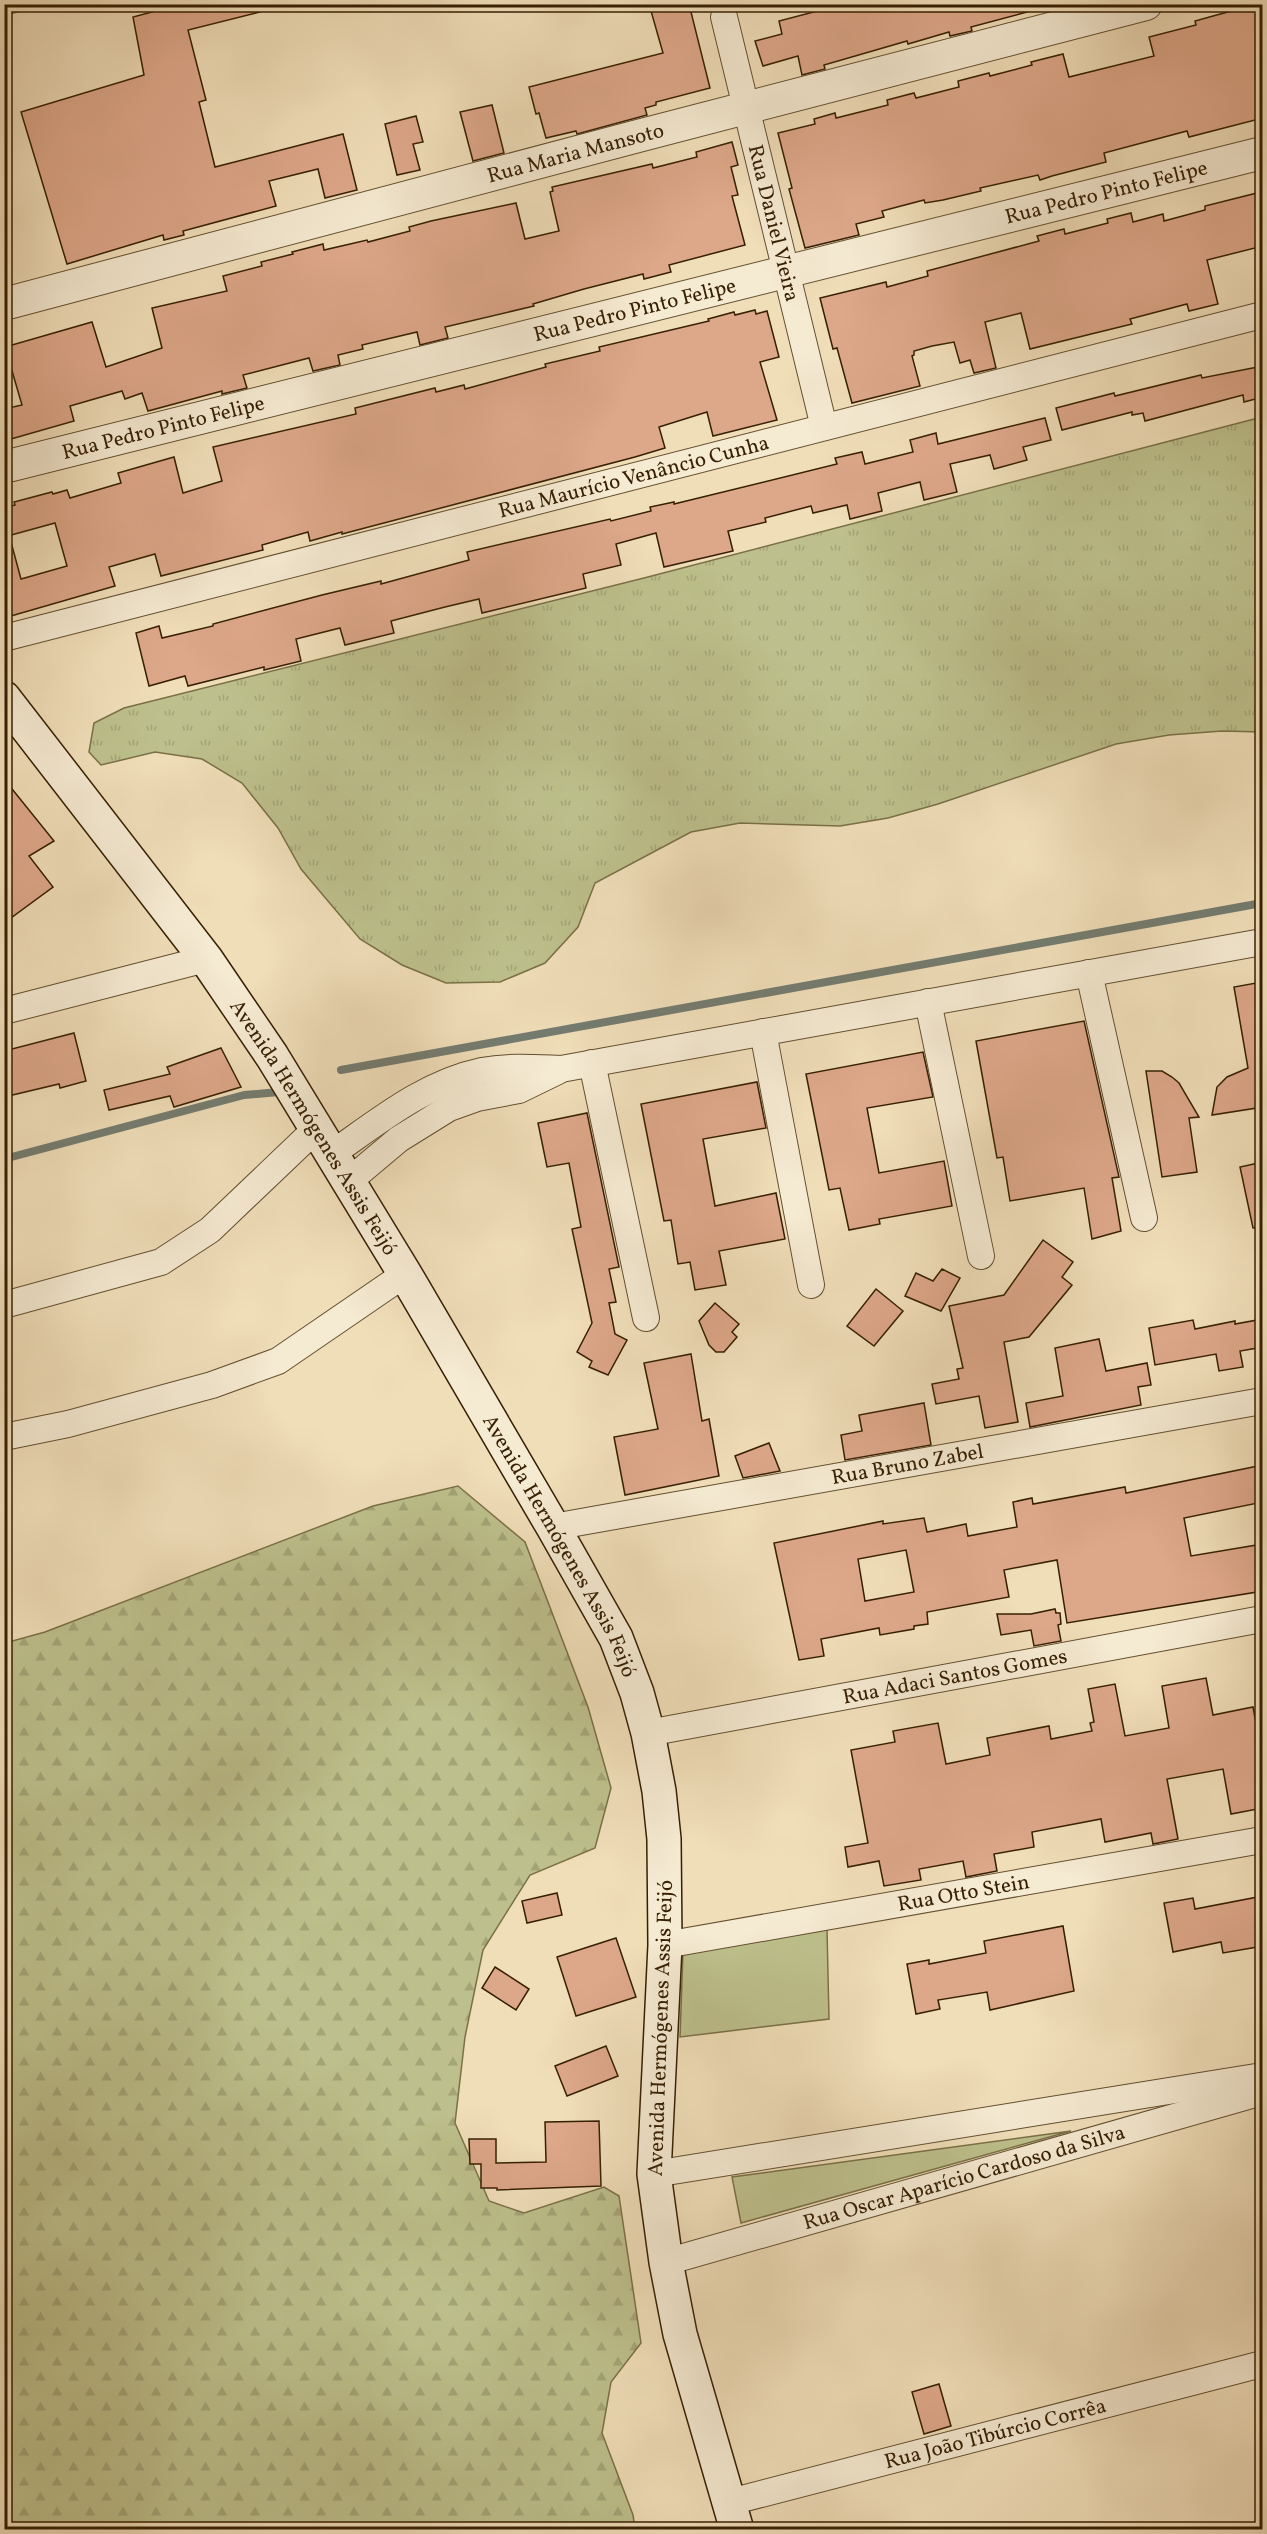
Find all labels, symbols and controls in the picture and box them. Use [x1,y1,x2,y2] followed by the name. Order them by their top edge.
[484,117,667,191] street label: Rua Maria Mansoto
[740,142,806,305] street label: Rua Daniel Vieira
[1002,154,1211,233] street label: Rua Pedro Pinto Felipe
[531,272,739,350] street label: Rua Pedro Pinto Felipe
[59,390,268,468] street label: Rua Pedro Pinto Felipe
[495,429,772,526] street label: Rua Maurício Venâncio Cunha
[222,994,403,1262] street label: Avenida Hermógenes Assis Feijó
[474,1410,643,1682] street label: Avenida Hermógenes Assis Feijó
[829,1438,986,1493] street label: Rua Bruno Zabel
[840,1642,1070,1713] street label: Rua Adaci Santos Gomes
[895,1868,1032,1920] street label: Rua Otto Stein
[642,1879,681,2177] street label: Avenida Hermógenes Assis Feijó
[800,2119,1129,2238] street label: Rua Oscar Aparício Cardoso da Silva
[882,2392,1110,2477] street label: Rua João Tibúrcio Corrêa

